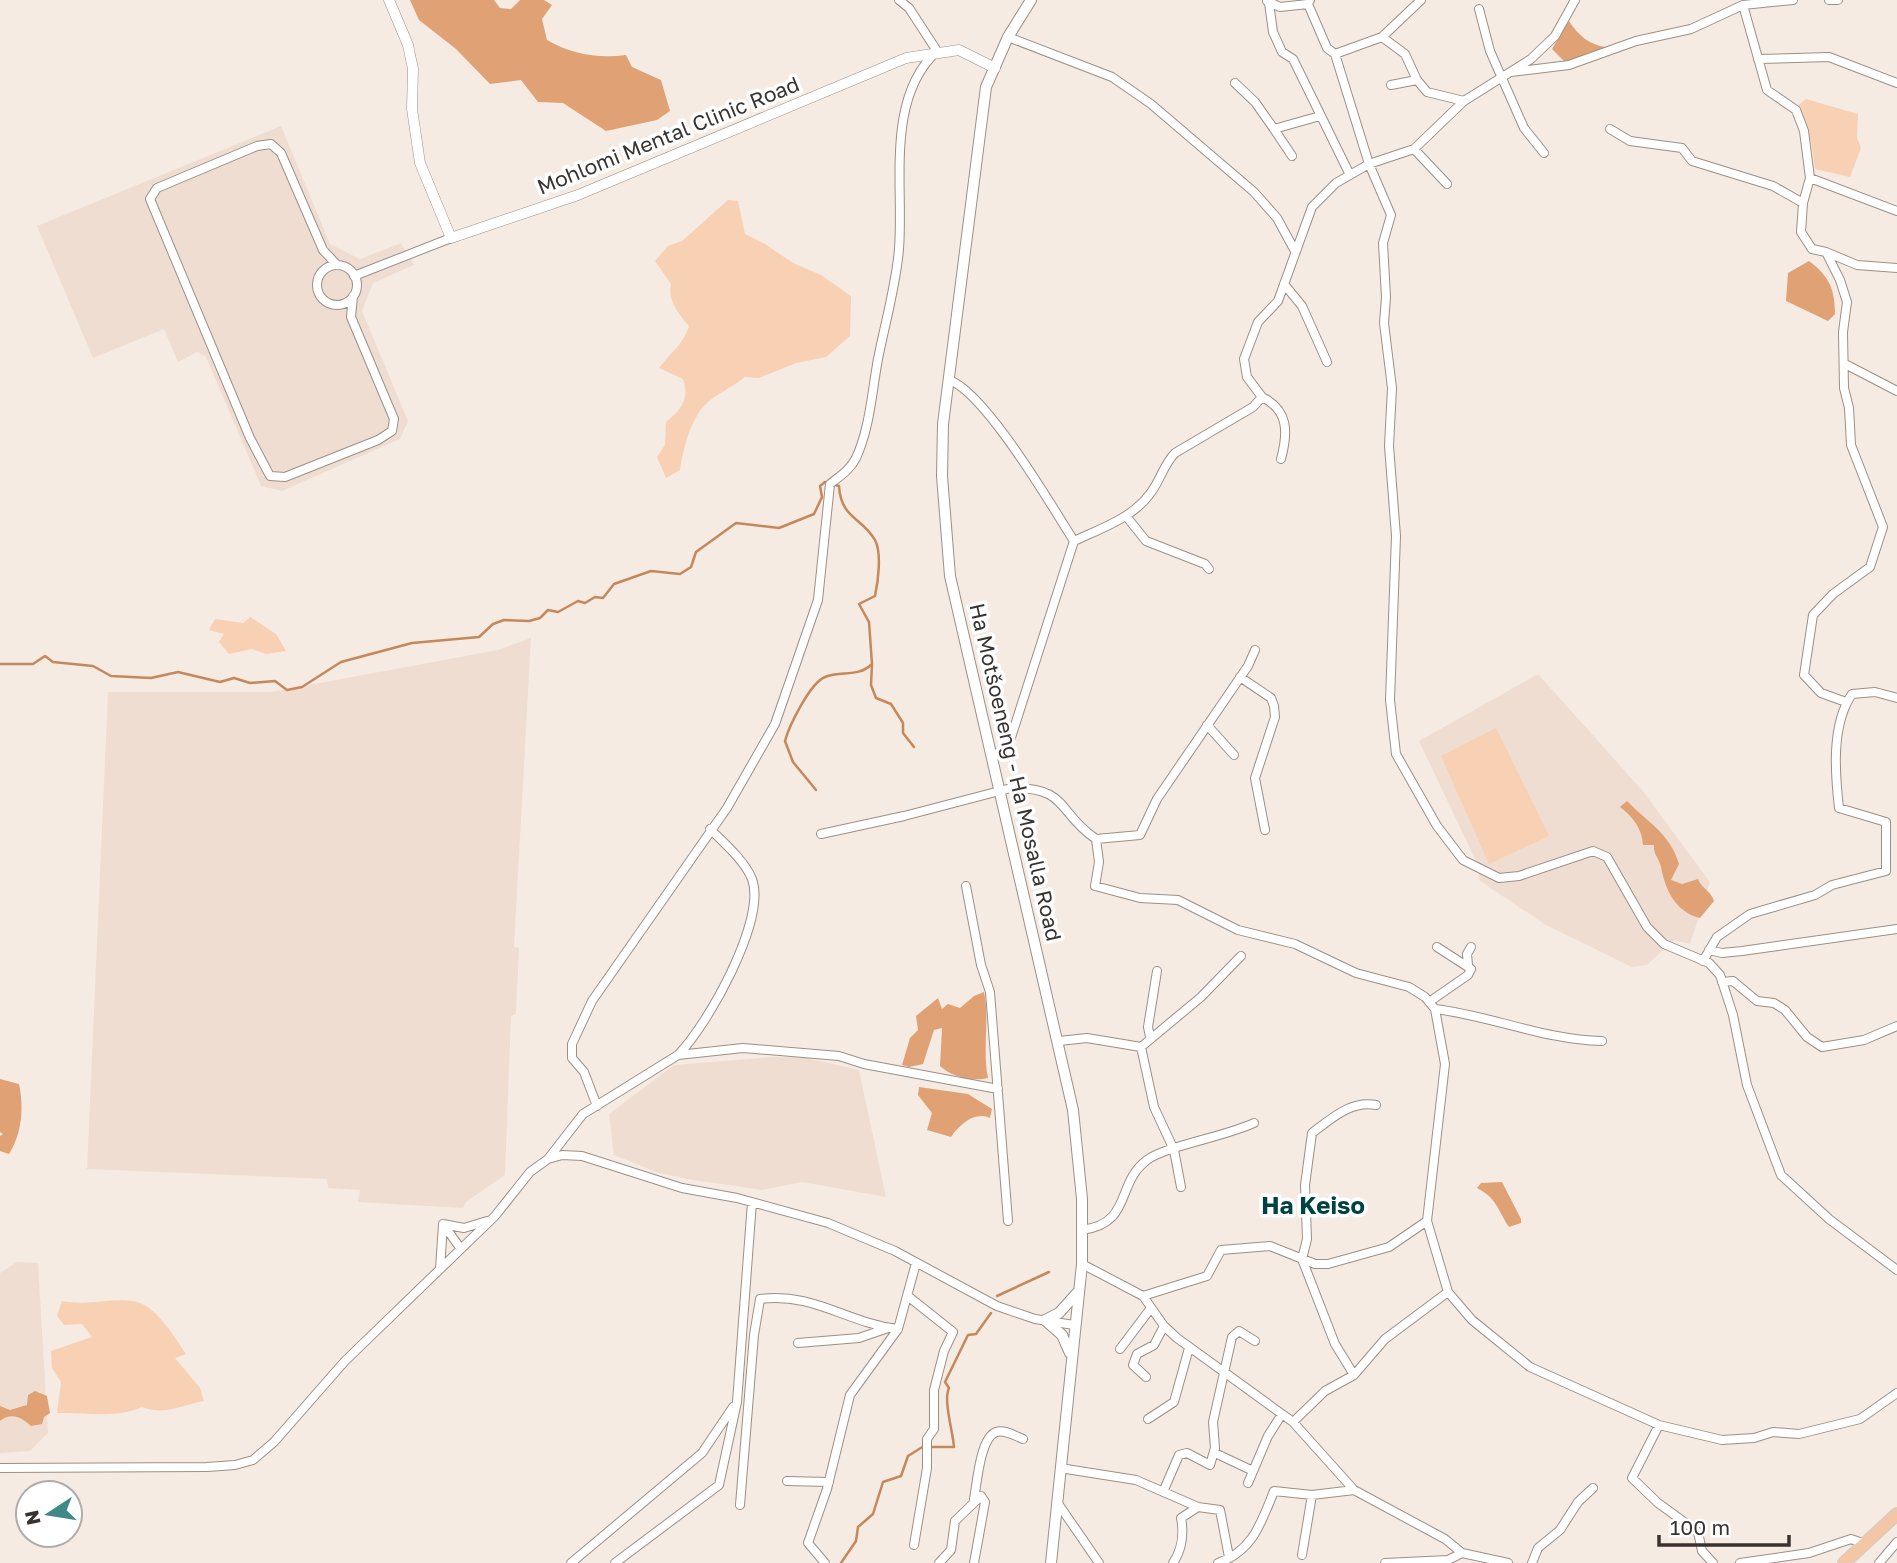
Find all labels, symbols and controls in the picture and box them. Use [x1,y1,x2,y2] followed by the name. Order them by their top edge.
[533,70,803,200] street label: Mohlomi Mental Clinic Road
[964,600,1068,944] street label: Ha Motšoeneng - Ha Mosalla Road
[1261,1190,1365,1219] district label: Ha Keiso
[14,1479,84,1549] north arrow
[1659,1504,1788,1548] scale bar
[19,1508,45,1527] text: N
[1670,1514,1730,1540] text: 100 m

